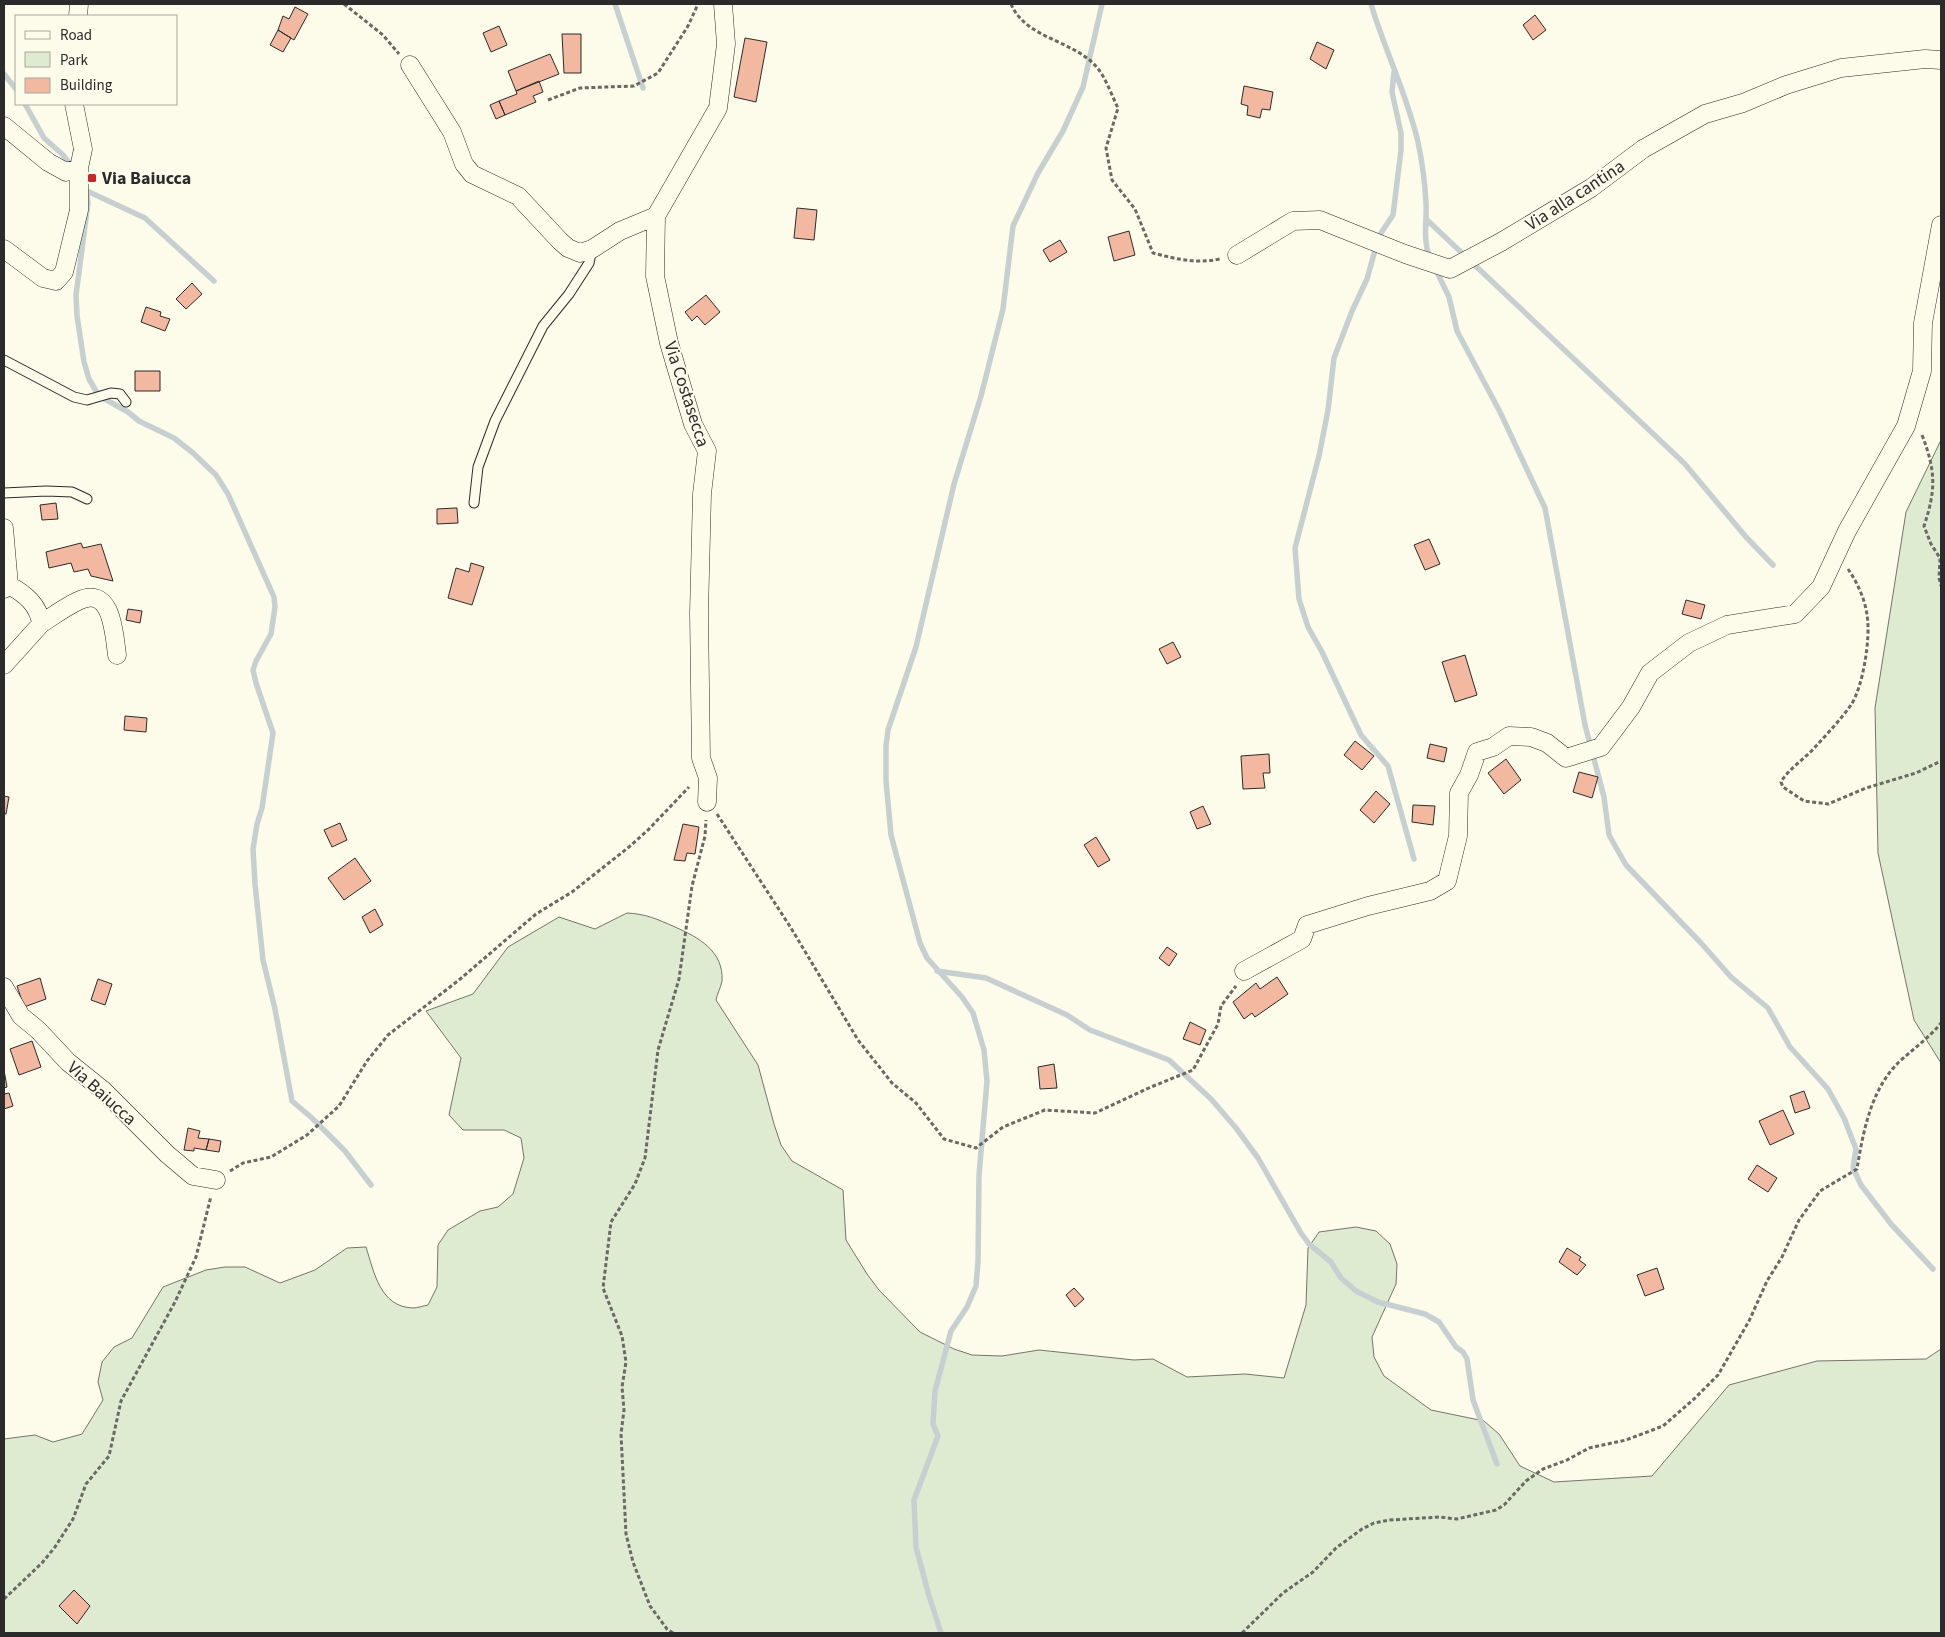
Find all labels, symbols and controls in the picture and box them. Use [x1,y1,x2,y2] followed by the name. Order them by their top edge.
[15,15,178,105] legend
[60,25,92,46] text: Road
[60,50,89,71] text: Park
[60,75,113,96] text: Building
[1521,154,1630,237] street label: Via alla cantina
[101,166,191,191] place label: Via Baiucca
[86,172,98,184] marker: Via Baiucca
[658,338,715,450] street label: Via Costasecca
[62,1056,142,1131] street label: Via Baiucca

